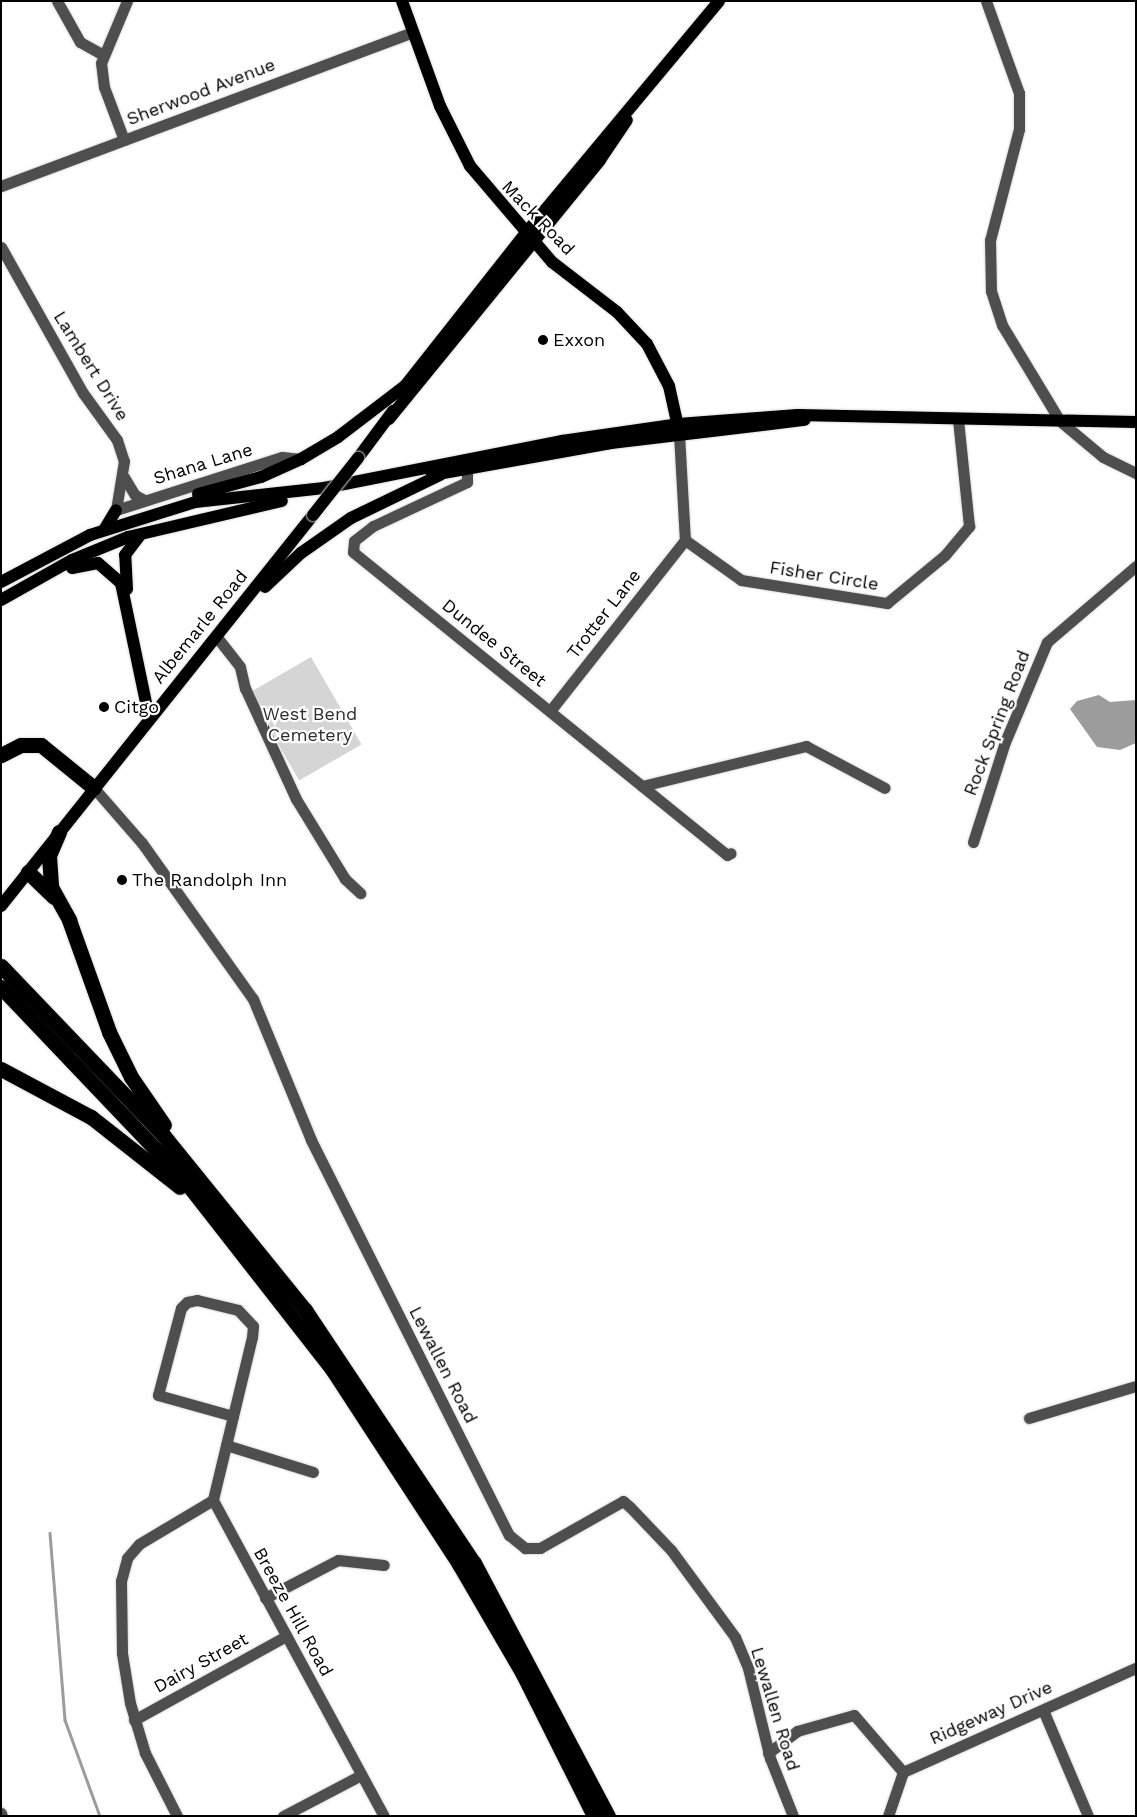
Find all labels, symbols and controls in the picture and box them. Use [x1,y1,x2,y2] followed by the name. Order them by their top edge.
[123,54,279,130] street label: Sherwood Avenue
[497,176,579,260] street label: Mack Road
[49,307,133,425] street label: Lambert Drive
[553,329,605,351] place label: Exxon
[537,334,549,346] marker: Exxon
[151,439,255,489] street label: Shana Lane
[768,557,880,595] street label: Fisher Circle
[562,565,646,663] street label: Trotter Lane
[148,566,252,688] street label: Albemarle Road
[438,594,550,692] street label: Dundee Street
[959,647,1035,799] street label: Rock Spring Road
[114,696,159,718] place label: Citgo
[98,701,110,713] marker: Citgo
[263,704,357,746] park label: West Bend Cemetery
[132,869,287,891] place label: The Randolph Inn
[116,874,128,886] marker: The Randolph Inn
[404,1303,482,1427] street label: Lewallen Road
[248,1544,338,1680] street label: Breeze Hill Road
[150,1628,252,1698] street label: Dairy Street
[746,1644,804,1774] street label: Lewallen Road
[926,1676,1056,1750] street label: Ridgeway Drive

